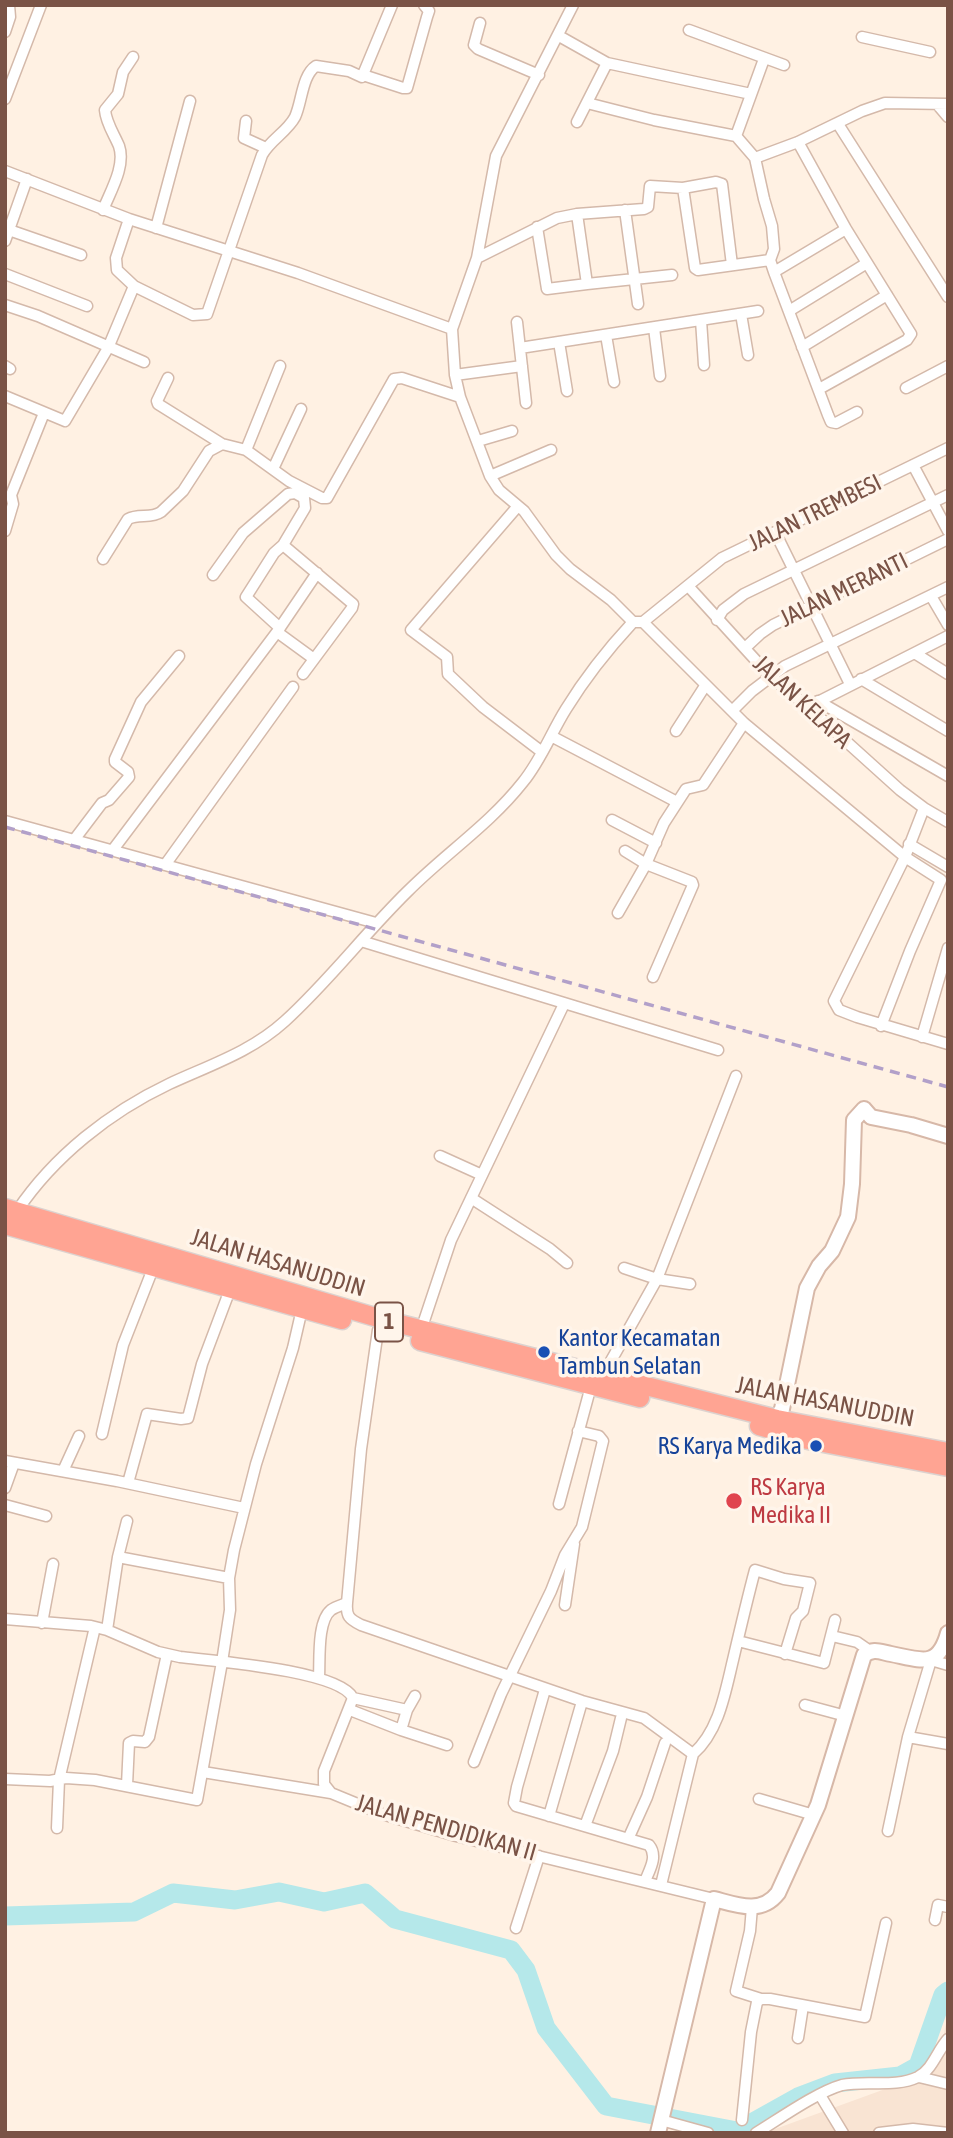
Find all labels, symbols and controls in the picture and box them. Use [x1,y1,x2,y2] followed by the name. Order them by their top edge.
[744,468,886,558] street label: JALAN TREMBESI
[775,547,913,633] street label: JALAN MERANTI
[747,649,857,755] street label: JALAN KELAPA
[187,1223,369,1303] street label: JALAN HASANUDDIN
[375,1302,403,1342] road number: 1
[558,1324,721,1380] place label: Kantor Kecamatan Tambun Selatan
[536,1344,552,1360] marker: Kantor Kecamatan Tambun Selatan
[733,1371,917,1433] street label: JALAN HASANUDDIN
[658,1432,802,1460] place label: RS Karya Medika
[808,1438,824,1454] marker: RS Karya Medika
[750,1473,831,1529] place label: RS Karya Medika II
[724,1491,744,1511] marker: RS Karya Medika II
[352,1788,540,1868] street label: JALAN PENDIDIKAN II

